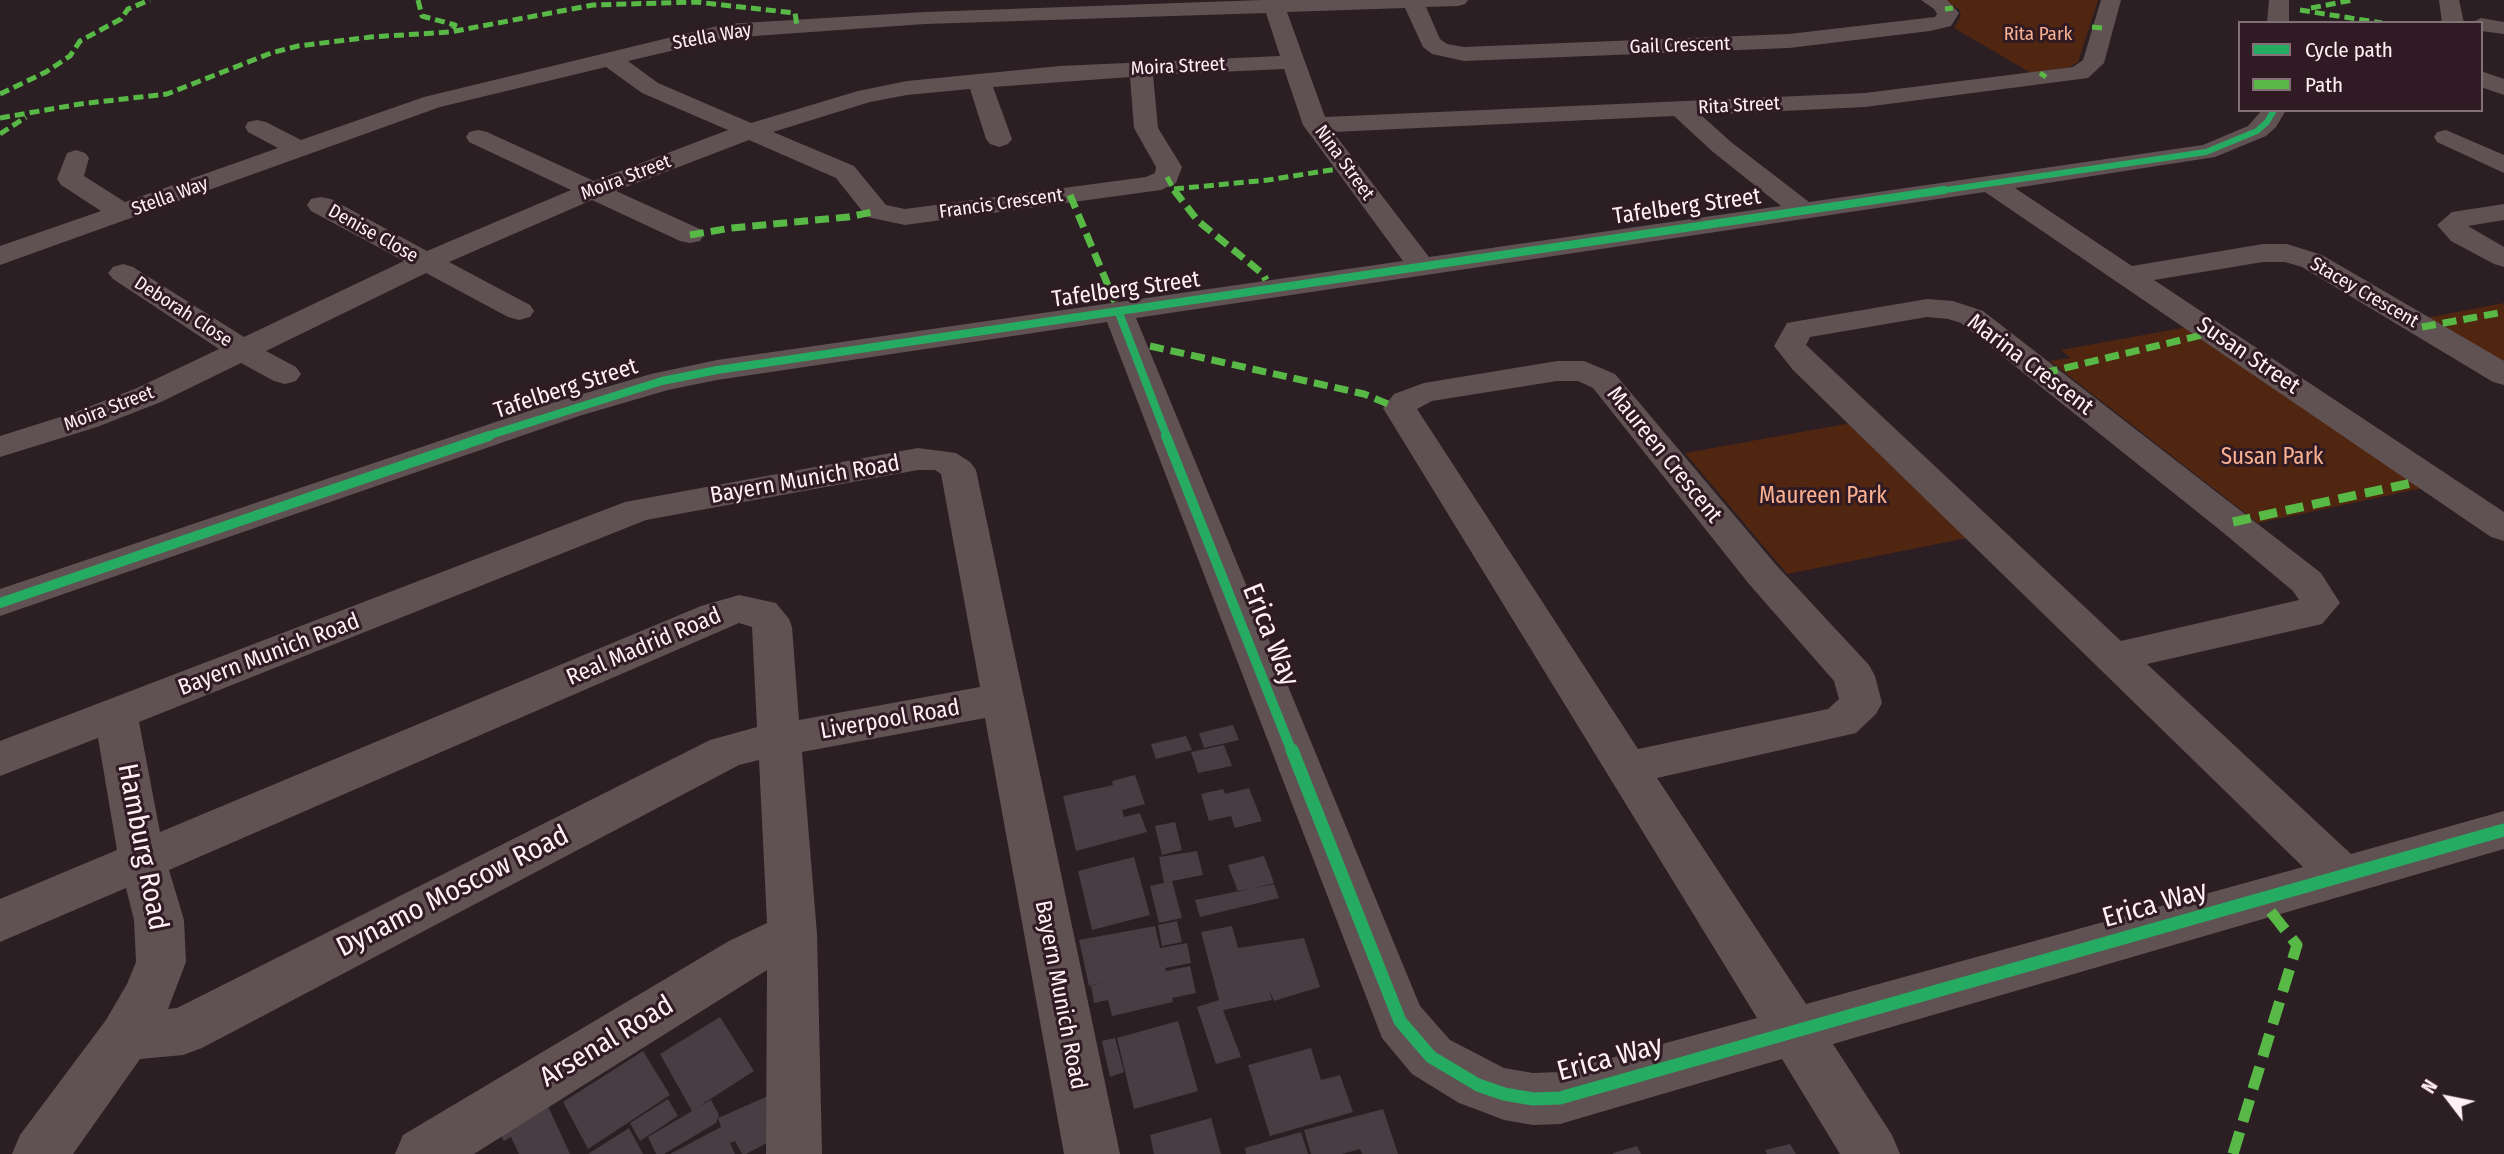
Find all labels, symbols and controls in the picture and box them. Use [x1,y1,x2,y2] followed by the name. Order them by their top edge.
[671,19,753,55] street label: Stella Way
[2238,21,2483,112] legend
[2004,24,2072,46] park label: Rita Park
[1629,33,1731,59] street label: Gail Crescent
[2305,37,2393,63] text: Cycle path
[1130,53,1226,81] street label: Moira Street
[2305,72,2343,98] text: Path
[1698,92,1780,120] street label: Rita Street
[1309,121,1379,205] street label: Nina Street
[578,150,674,206] street label: Moira Street
[129,173,211,221] street label: Stella Way
[1611,183,1763,231] street label: Tafelberg Street
[938,184,1064,224] street label: Francis Crescent
[324,200,422,268] street label: Denise Close
[2306,253,2422,333] street label: Stacey Crescent
[1050,266,1202,314] street label: Tafelberg Street
[130,272,236,352] street label: Deborah Close
[1962,309,2098,421] street label: Marina Crescent
[2191,311,2305,401] street label: Susan Street
[491,353,641,425] street label: Tafelberg Street
[61,381,157,437] street label: Moira Street
[1601,381,1727,529] street label: Maureen Crescent
[2221,444,2323,472] park label: Susan Park
[708,450,902,510] street label: Bayern Munich Road
[1759,483,1887,511] park label: Maureen Park
[1234,579,1306,691] street label: Erica Way
[563,602,725,692] street label: Real Madrid Road
[174,608,364,702] street label: Bayern Munich Road
[818,694,962,746] street label: Liverpool Road
[109,761,175,933] street label: Hamburg Road
[331,819,575,965] street label: Dynamo Moscow Road
[2099,874,2211,936] street label: Erica Way
[1028,898,1092,1092] street label: Bayern Munich Road
[534,989,680,1095] street label: Arsenal Road
[1554,1029,1666,1089] street label: Erica Way
[2413,1063,2483,1133] north arrow
[2417,1076,2443,1098] text: N

